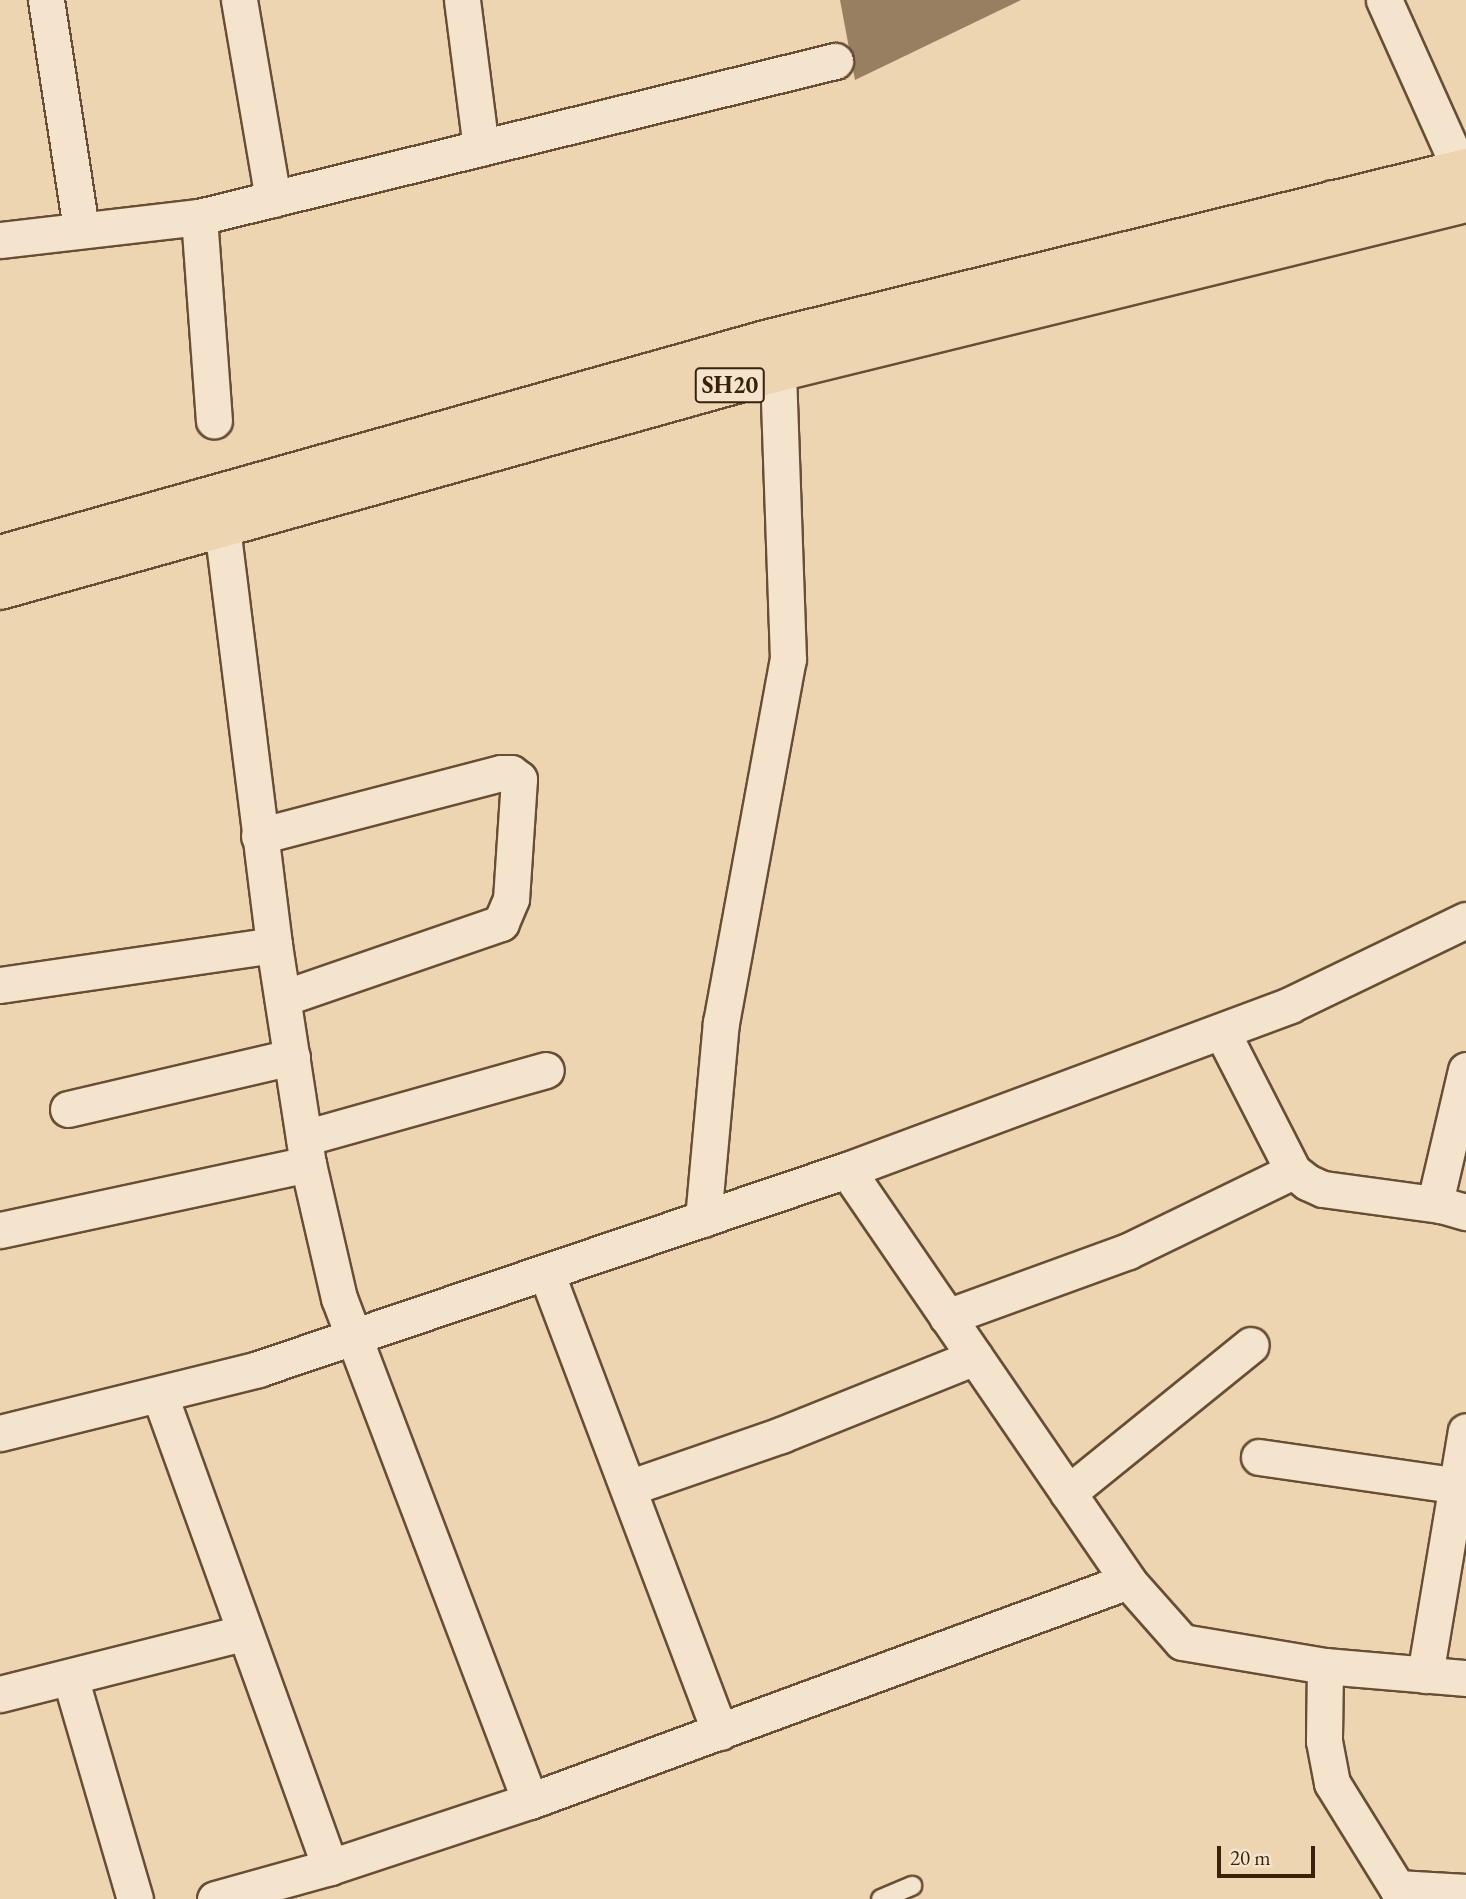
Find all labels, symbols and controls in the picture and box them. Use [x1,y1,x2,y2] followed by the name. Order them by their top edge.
[693,364,767,406] road number: SH20
[1221,1832,1319,1876] scale bar
[1230,1844,1271,1871] text: 20 m

